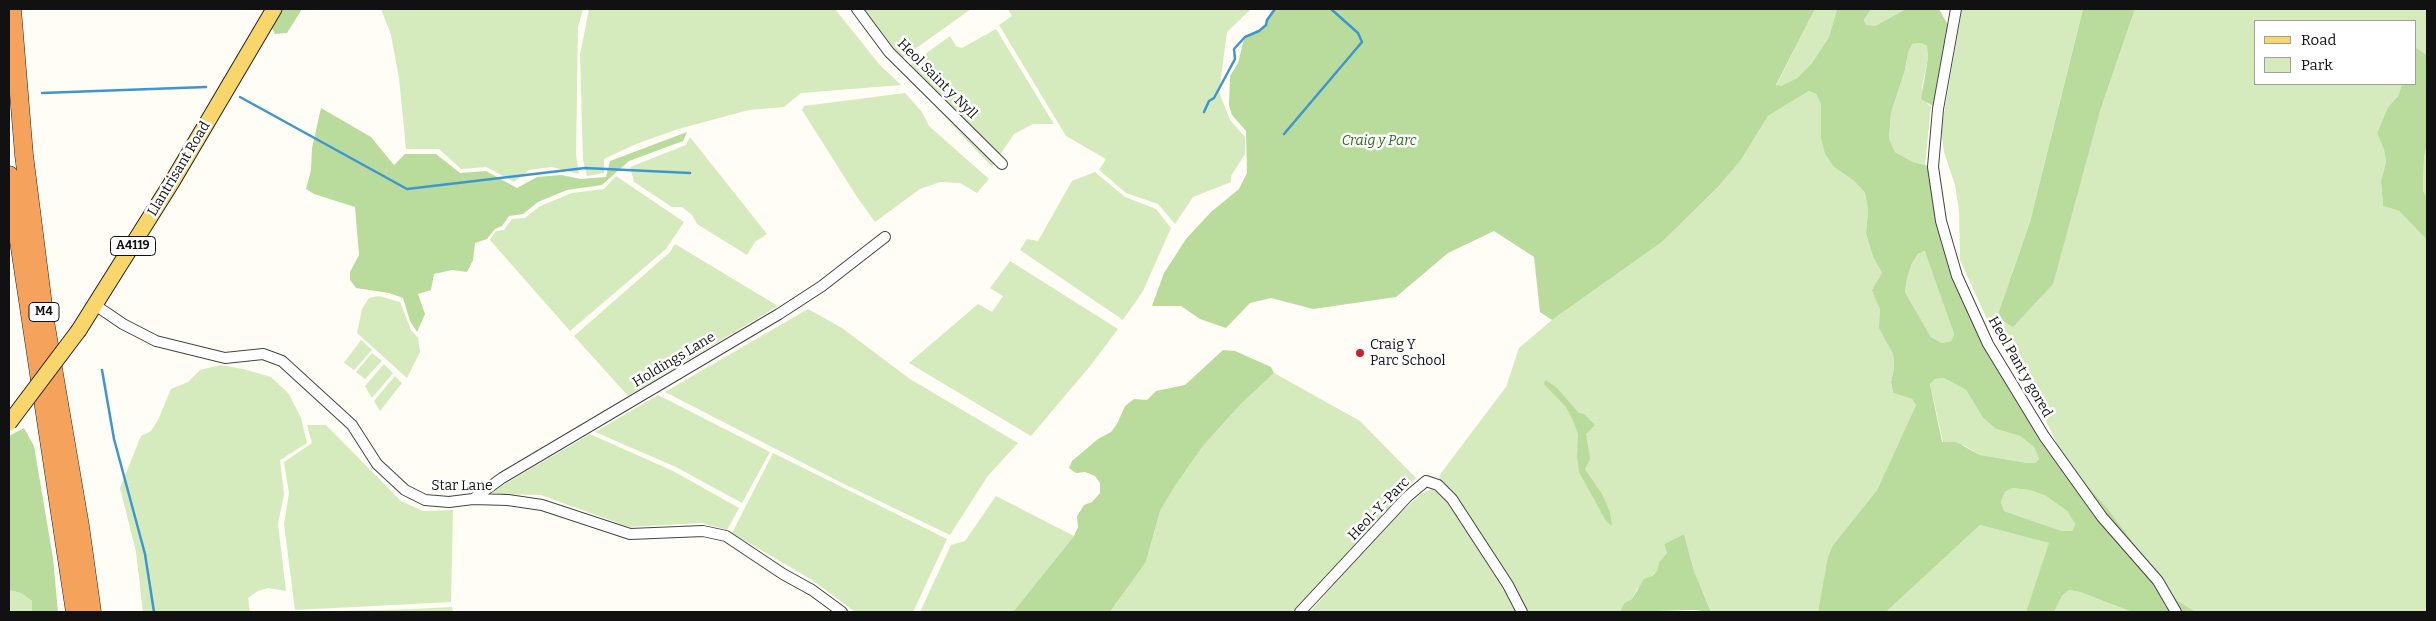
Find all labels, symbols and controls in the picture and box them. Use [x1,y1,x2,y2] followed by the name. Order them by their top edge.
[2254,20,2416,85] legend
[2301,31,2336,49] text: Road
[893,35,981,123] street label: Heol Saint y Nyll
[2301,56,2333,74] text: Park
[144,119,214,219] street label: Llantrisant Road
[1342,133,1416,149] park label: Craig y Parc
[110,237,156,256] road number: A4119
[29,302,59,322] road number: M4
[1984,314,2056,420] street label: Heol Pant y gored
[630,329,718,391] street label: Holdings Lane
[1370,337,1445,370] place label: Craig Y Parc School
[1354,347,1366,359] marker: Craig Y Parc School
[1345,474,1413,544] street label: Heol-Y-Parc
[431,478,493,494] street label: Star Lane

